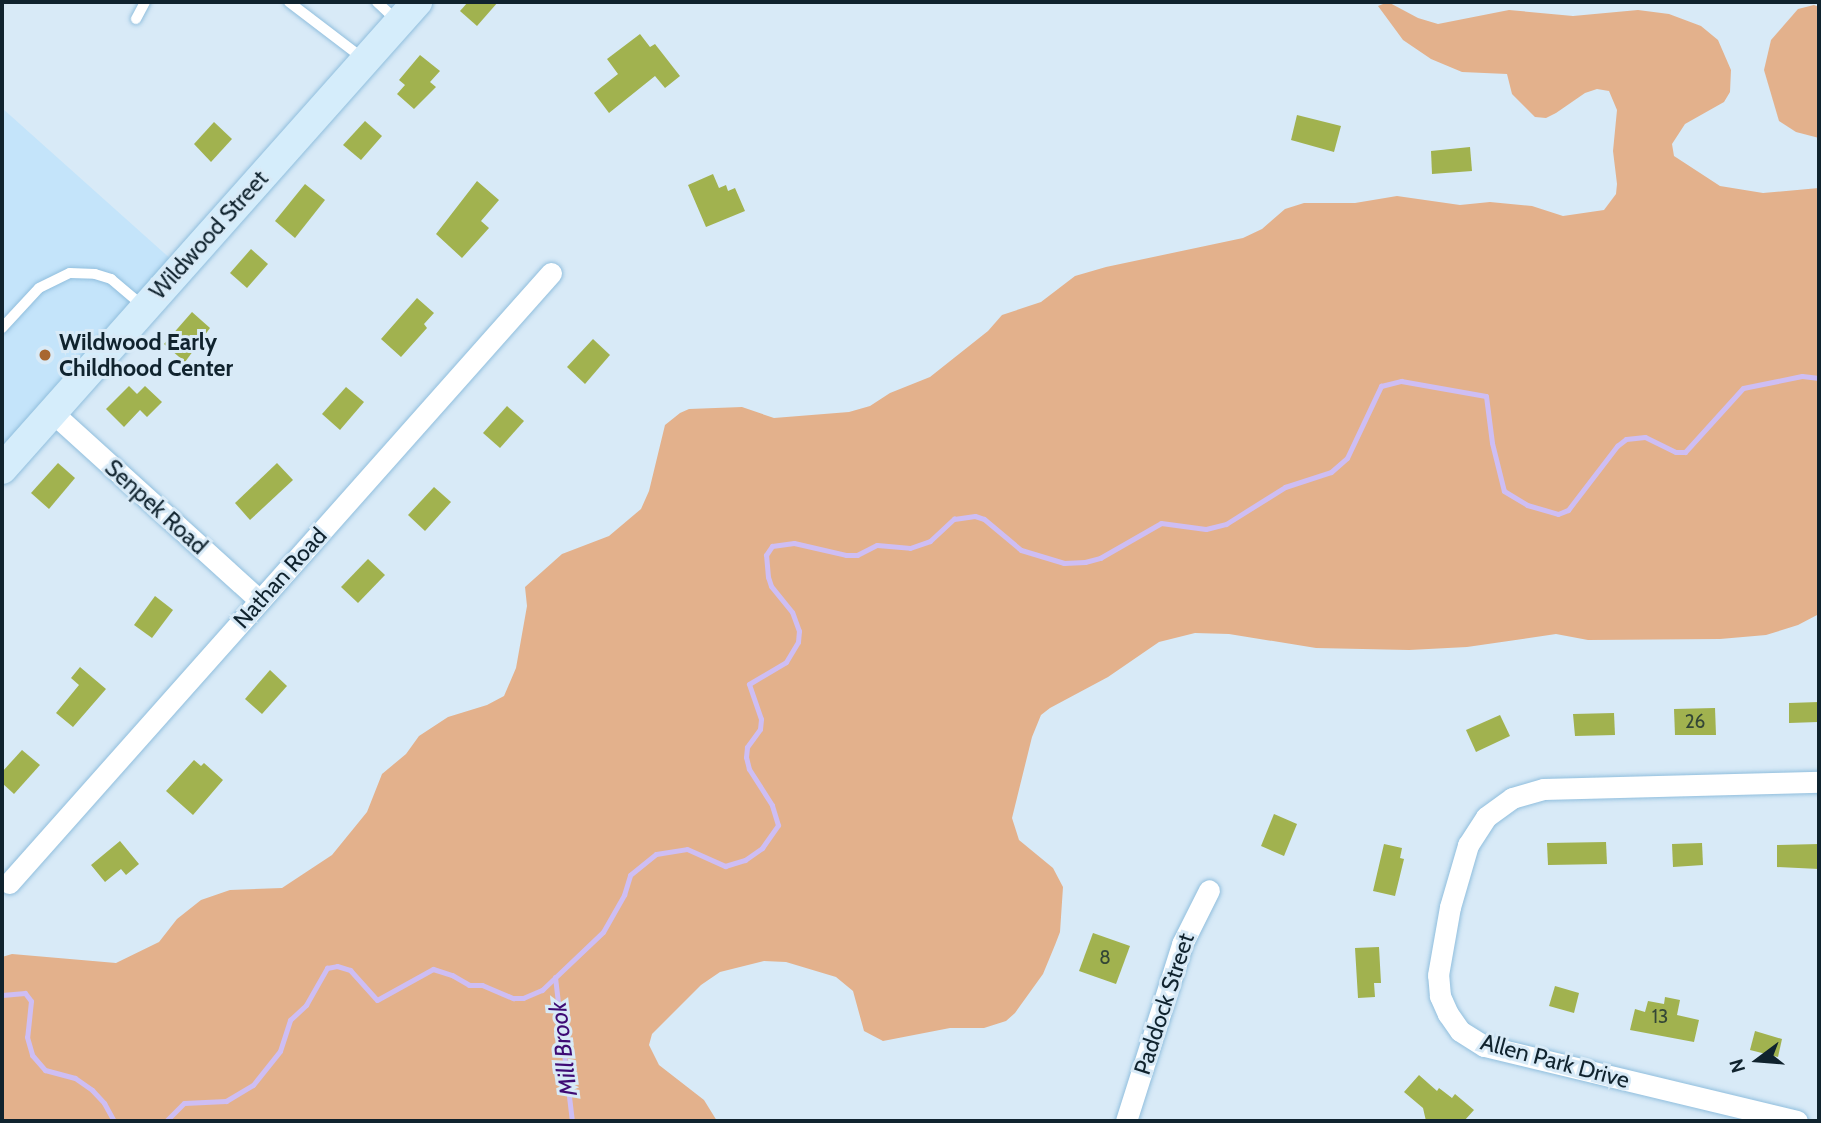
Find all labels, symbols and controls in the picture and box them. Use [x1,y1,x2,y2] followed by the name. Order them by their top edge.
[144,165,274,305] street label: Wildwood Street
[59,328,233,382] place label: Wildwood Early Childhood Center
[37,347,53,363] marker: Wildwood Early Childhood Center
[99,454,213,560] street label: Senpek Road
[228,522,332,634] street label: Nathan Road
[1685,711,1705,733] house number: 26
[1128,930,1200,1078] street label: Paddock Street
[1099,947,1111,969] house number: 8
[543,1000,583,1098] water label: Mill Brook
[1652,1006,1668,1028] house number: 13
[1723,1025,1793,1095] north arrow
[1478,1028,1632,1094] street label: Allen Park Drive
[1724,1056,1750,1076] text: N

